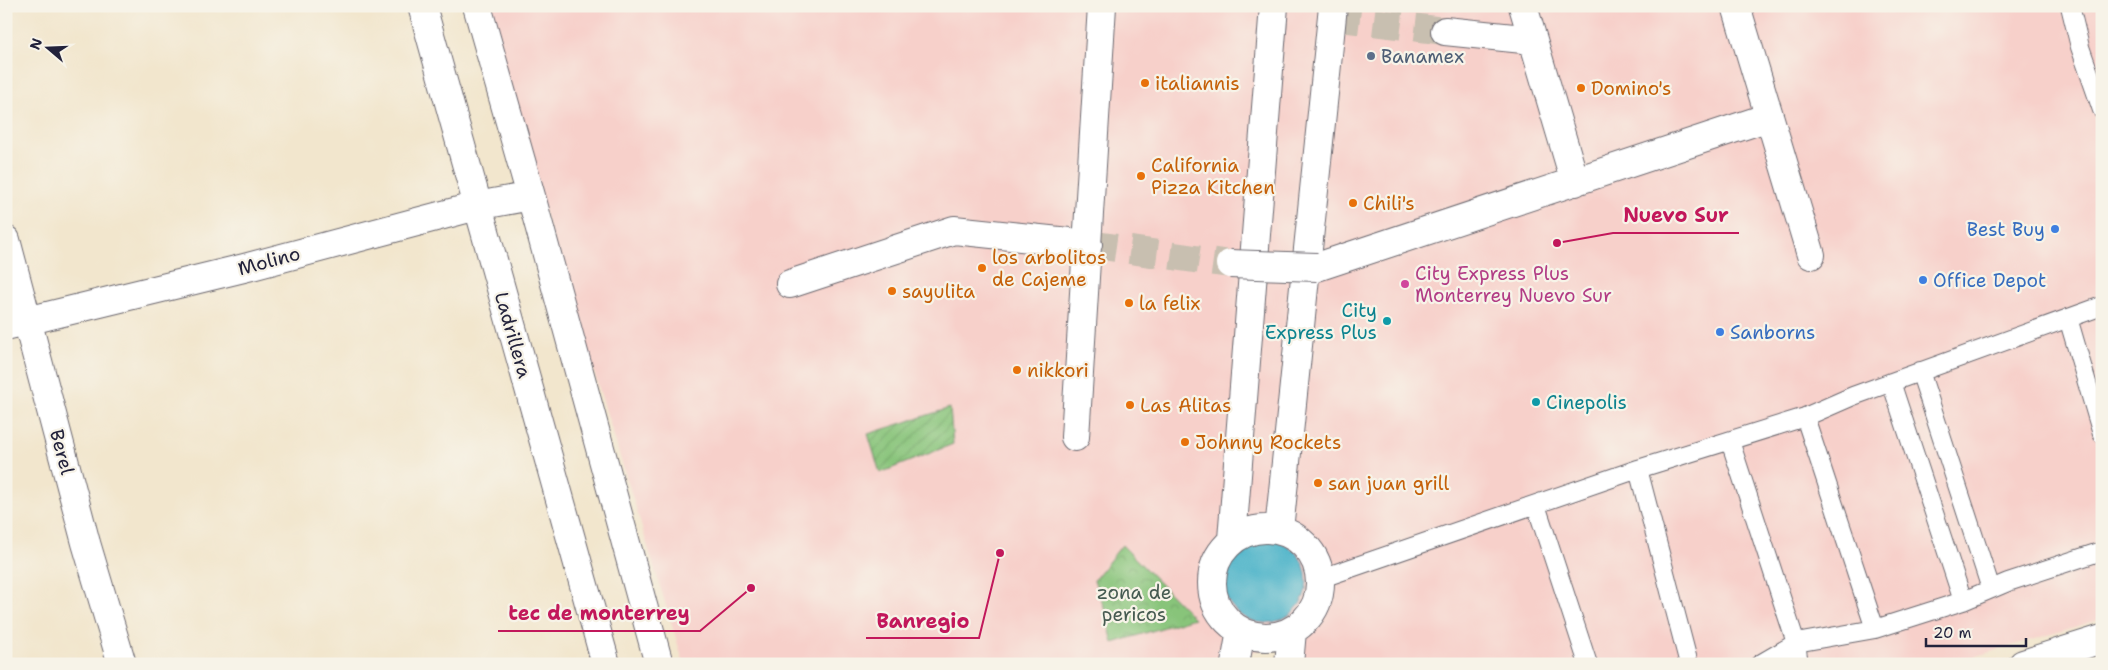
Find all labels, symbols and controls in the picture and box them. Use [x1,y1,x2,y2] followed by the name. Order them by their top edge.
[22,22,72,72] north arrow
[25,36,46,52] text: N
[1381,44,1464,69] place label: Banamex
[1365,50,1377,62] marker: Banamex
[1155,71,1240,96] place label: italiannis
[1591,76,1671,101] place label: Domino's
[1139,77,1151,89] marker: italiannis
[1575,82,1587,94] marker: Domino's
[1151,153,1275,200] place label: California Pizza Kitchen
[1135,170,1147,182] marker: California Pizza Kitchen
[1363,191,1415,216] place label: Chili's
[1347,197,1359,209] marker: Chili's
[1613,198,1739,233] callout: Nuevo Sur
[1623,202,1729,228] text: Nuevo Sur
[1967,217,2045,242] place label: Best Buy
[2049,223,2061,235] marker: Best Buy
[235,241,303,281] street label: Molino
[992,245,1106,292] place label: los arbolitos de Cajeme
[1415,261,1612,308] place label: City Express Plus Monterrey Nuevo Sur
[976,262,988,274] marker: los arbolitos de Cajeme
[1933,268,2046,293] place label: Office Depot
[1917,274,1929,286] marker: Office Depot
[1399,278,1411,290] marker: City Express Plus Monterrey Nuevo Sur
[902,279,975,304] place label: sayulita
[886,285,898,297] marker: sayulita
[489,289,537,381] street label: Ladrillera
[1139,291,1201,316] place label: la felix
[1123,297,1135,309] marker: la felix
[1265,298,1377,345] place label: City Express Plus
[1381,315,1393,327] marker: City Express Plus
[1730,320,1816,345] place label: Sanborns
[1714,326,1726,338] marker: Sanborns
[1027,358,1089,383] place label: nikkori
[1011,364,1023,376] marker: nikkori
[1546,390,1627,415] place label: Cinepolis
[1140,393,1231,418] place label: Las Alitas
[1530,396,1542,408] marker: Cinepolis
[1124,399,1136,411] marker: Las Alitas
[44,427,80,478] street label: Berel
[1195,430,1342,455] place label: Johnny Rockets
[1179,436,1191,448] marker: Johnny Rockets
[1328,471,1449,496] place label: san juan grill
[1312,477,1324,489] marker: san juan grill
[1097,580,1171,627] park label: zona de pericos
[498,596,700,631] callout: tec de monterrey
[508,600,690,626] text: tec de monterrey
[866,603,979,638] callout: Banregio
[877,608,969,634] text: Banregio
[1926,615,2026,647] scale bar
[1933,623,1972,643] text: 20 m

